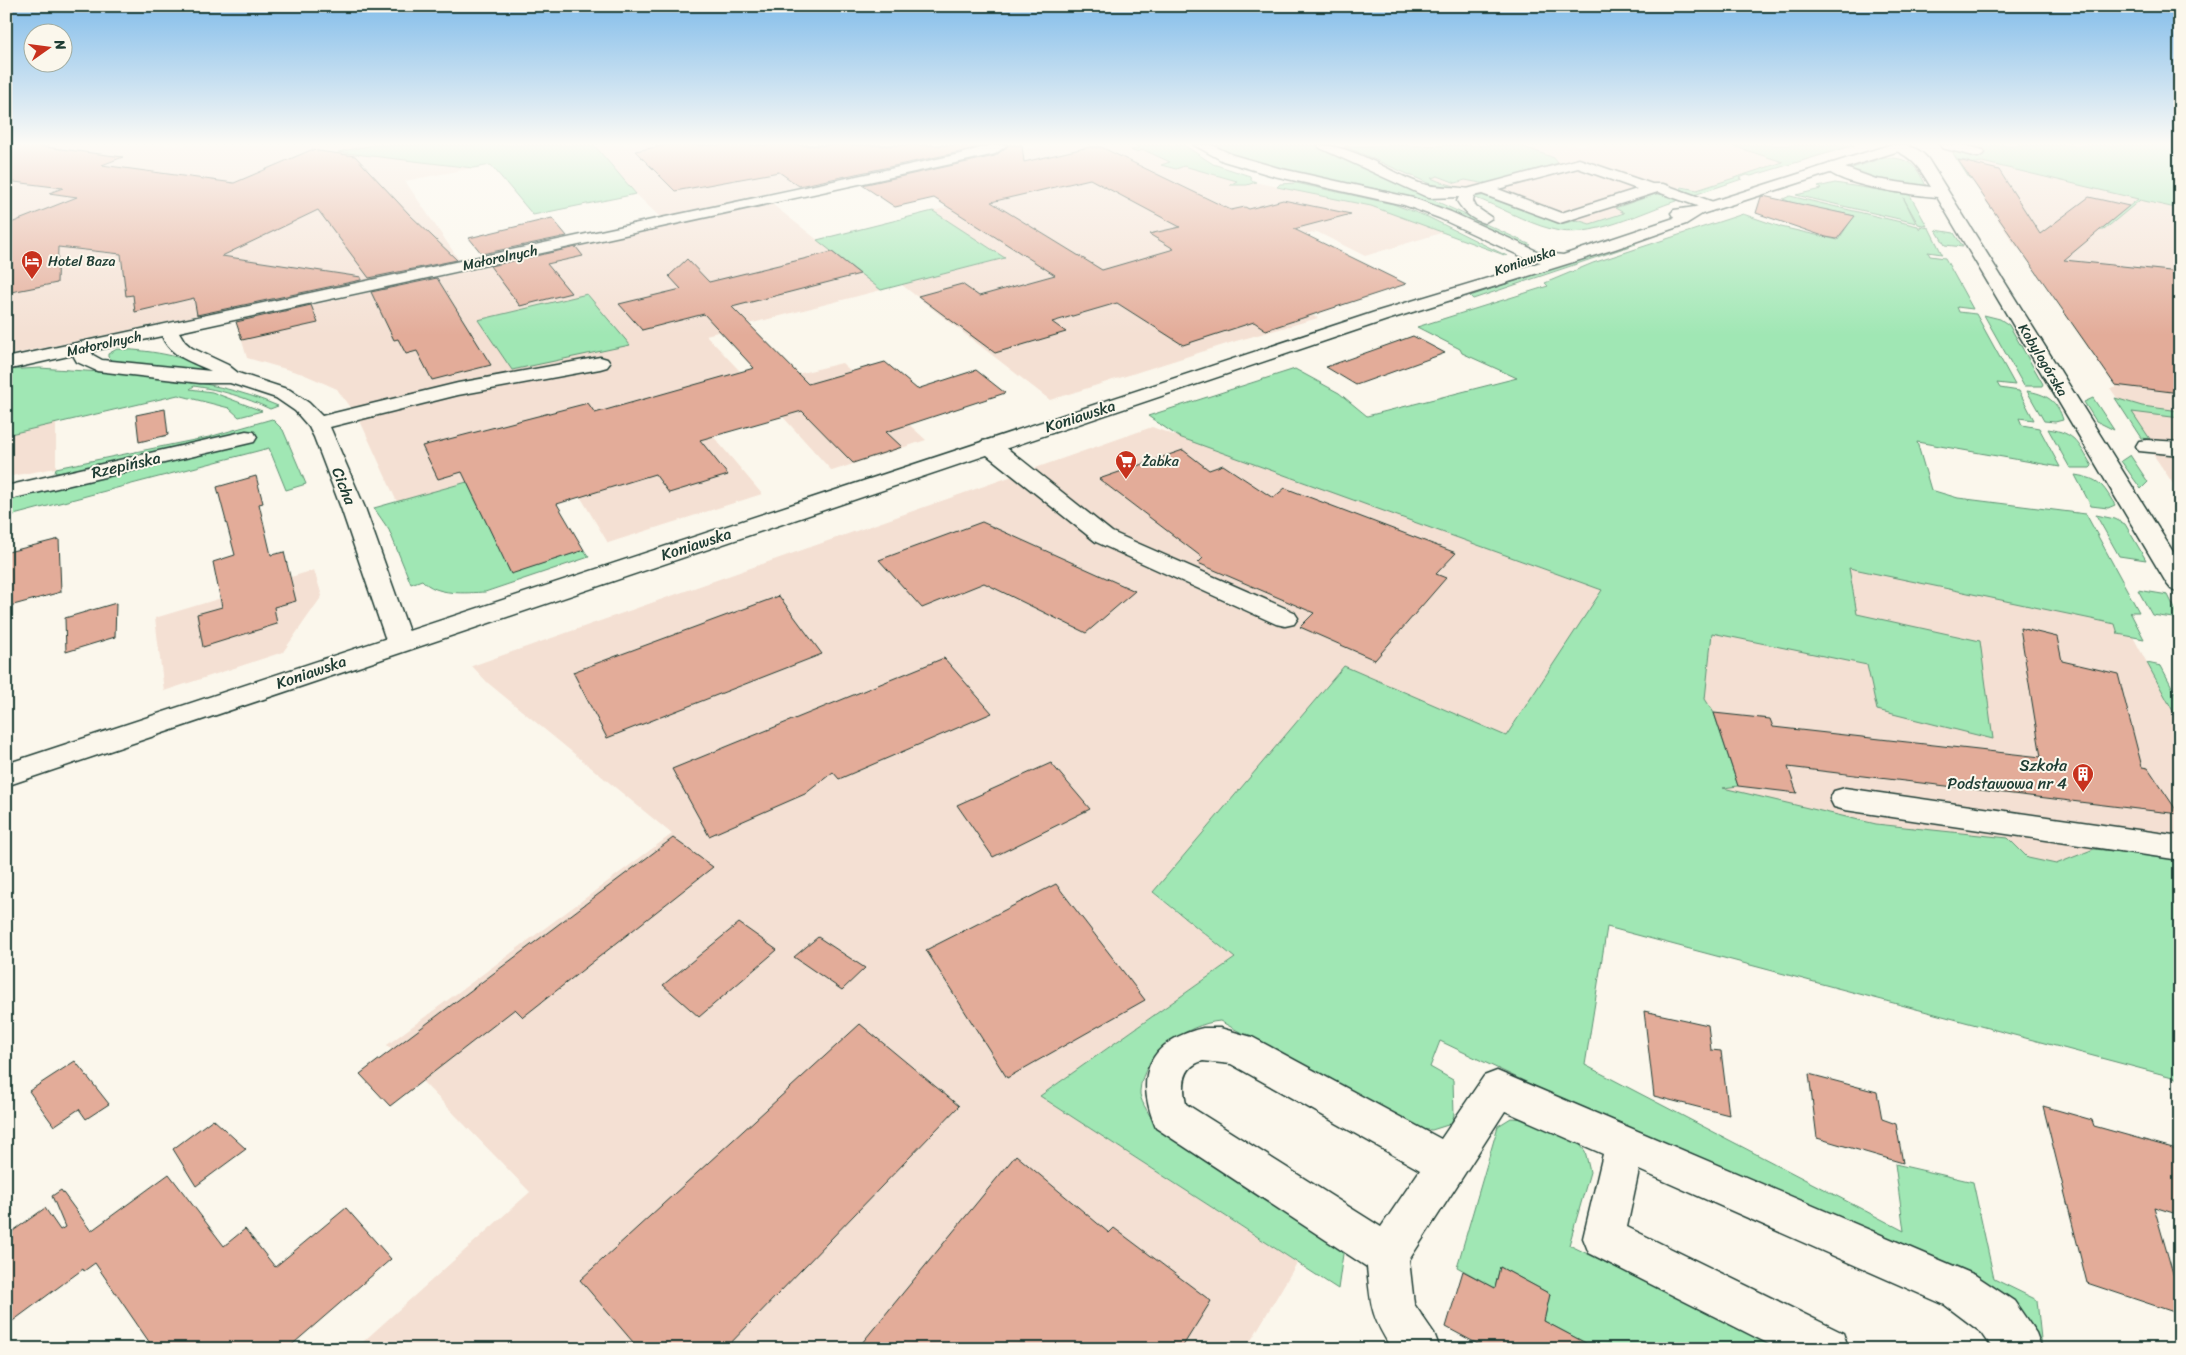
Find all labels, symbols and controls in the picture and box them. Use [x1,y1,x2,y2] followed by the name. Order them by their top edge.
[22,22,72,72] north arrow
[47,36,74,53] text: N
[460,238,540,278] street label: Małorolnych
[1491,239,1559,283] street label: Koniawska
[20,249,44,280] hotel icon: Hotel Baza
[48,249,116,274] place label: Hotel Baza
[2011,318,2075,402] street label: Kobylogórska
[64,324,144,364] street label: Małorolnych
[1041,391,1119,441] street label: Koniawska
[89,443,163,487] street label: Rzepińska
[1114,449,1138,480] supermarket icon: Żabka
[1142,449,1180,474] place label: Żabka
[323,463,365,510] street label: Cicha
[657,519,735,569] street label: Koniawska
[272,646,350,698] street label: Koniawska
[1947,751,2068,798] place label: Szkoła Podstawowa nr 4
[2071,762,2095,793] building icon: Szkoła Podstawowa nr 4

